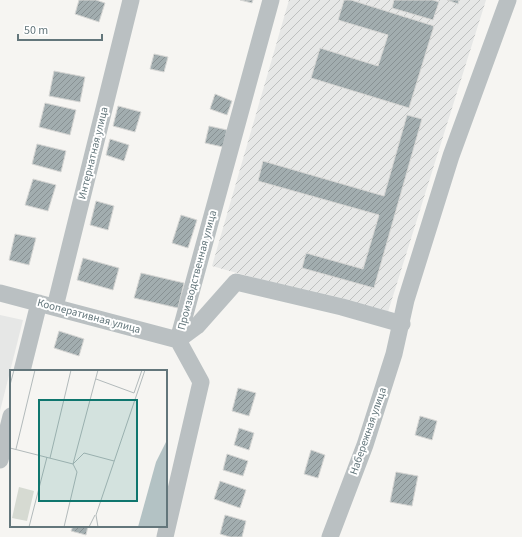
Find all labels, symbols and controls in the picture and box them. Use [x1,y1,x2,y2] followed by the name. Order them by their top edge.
[18,16,102,42] scale bar
[24,22,48,39] text: 50 m
[74,105,112,201] street label: Интернатная улица
[174,208,220,332] street label: Производственная улица
[36,295,142,337] street label: Кооперативная улица
[10,370,167,527] inset map
[346,385,390,477] street label: Набережная улица

